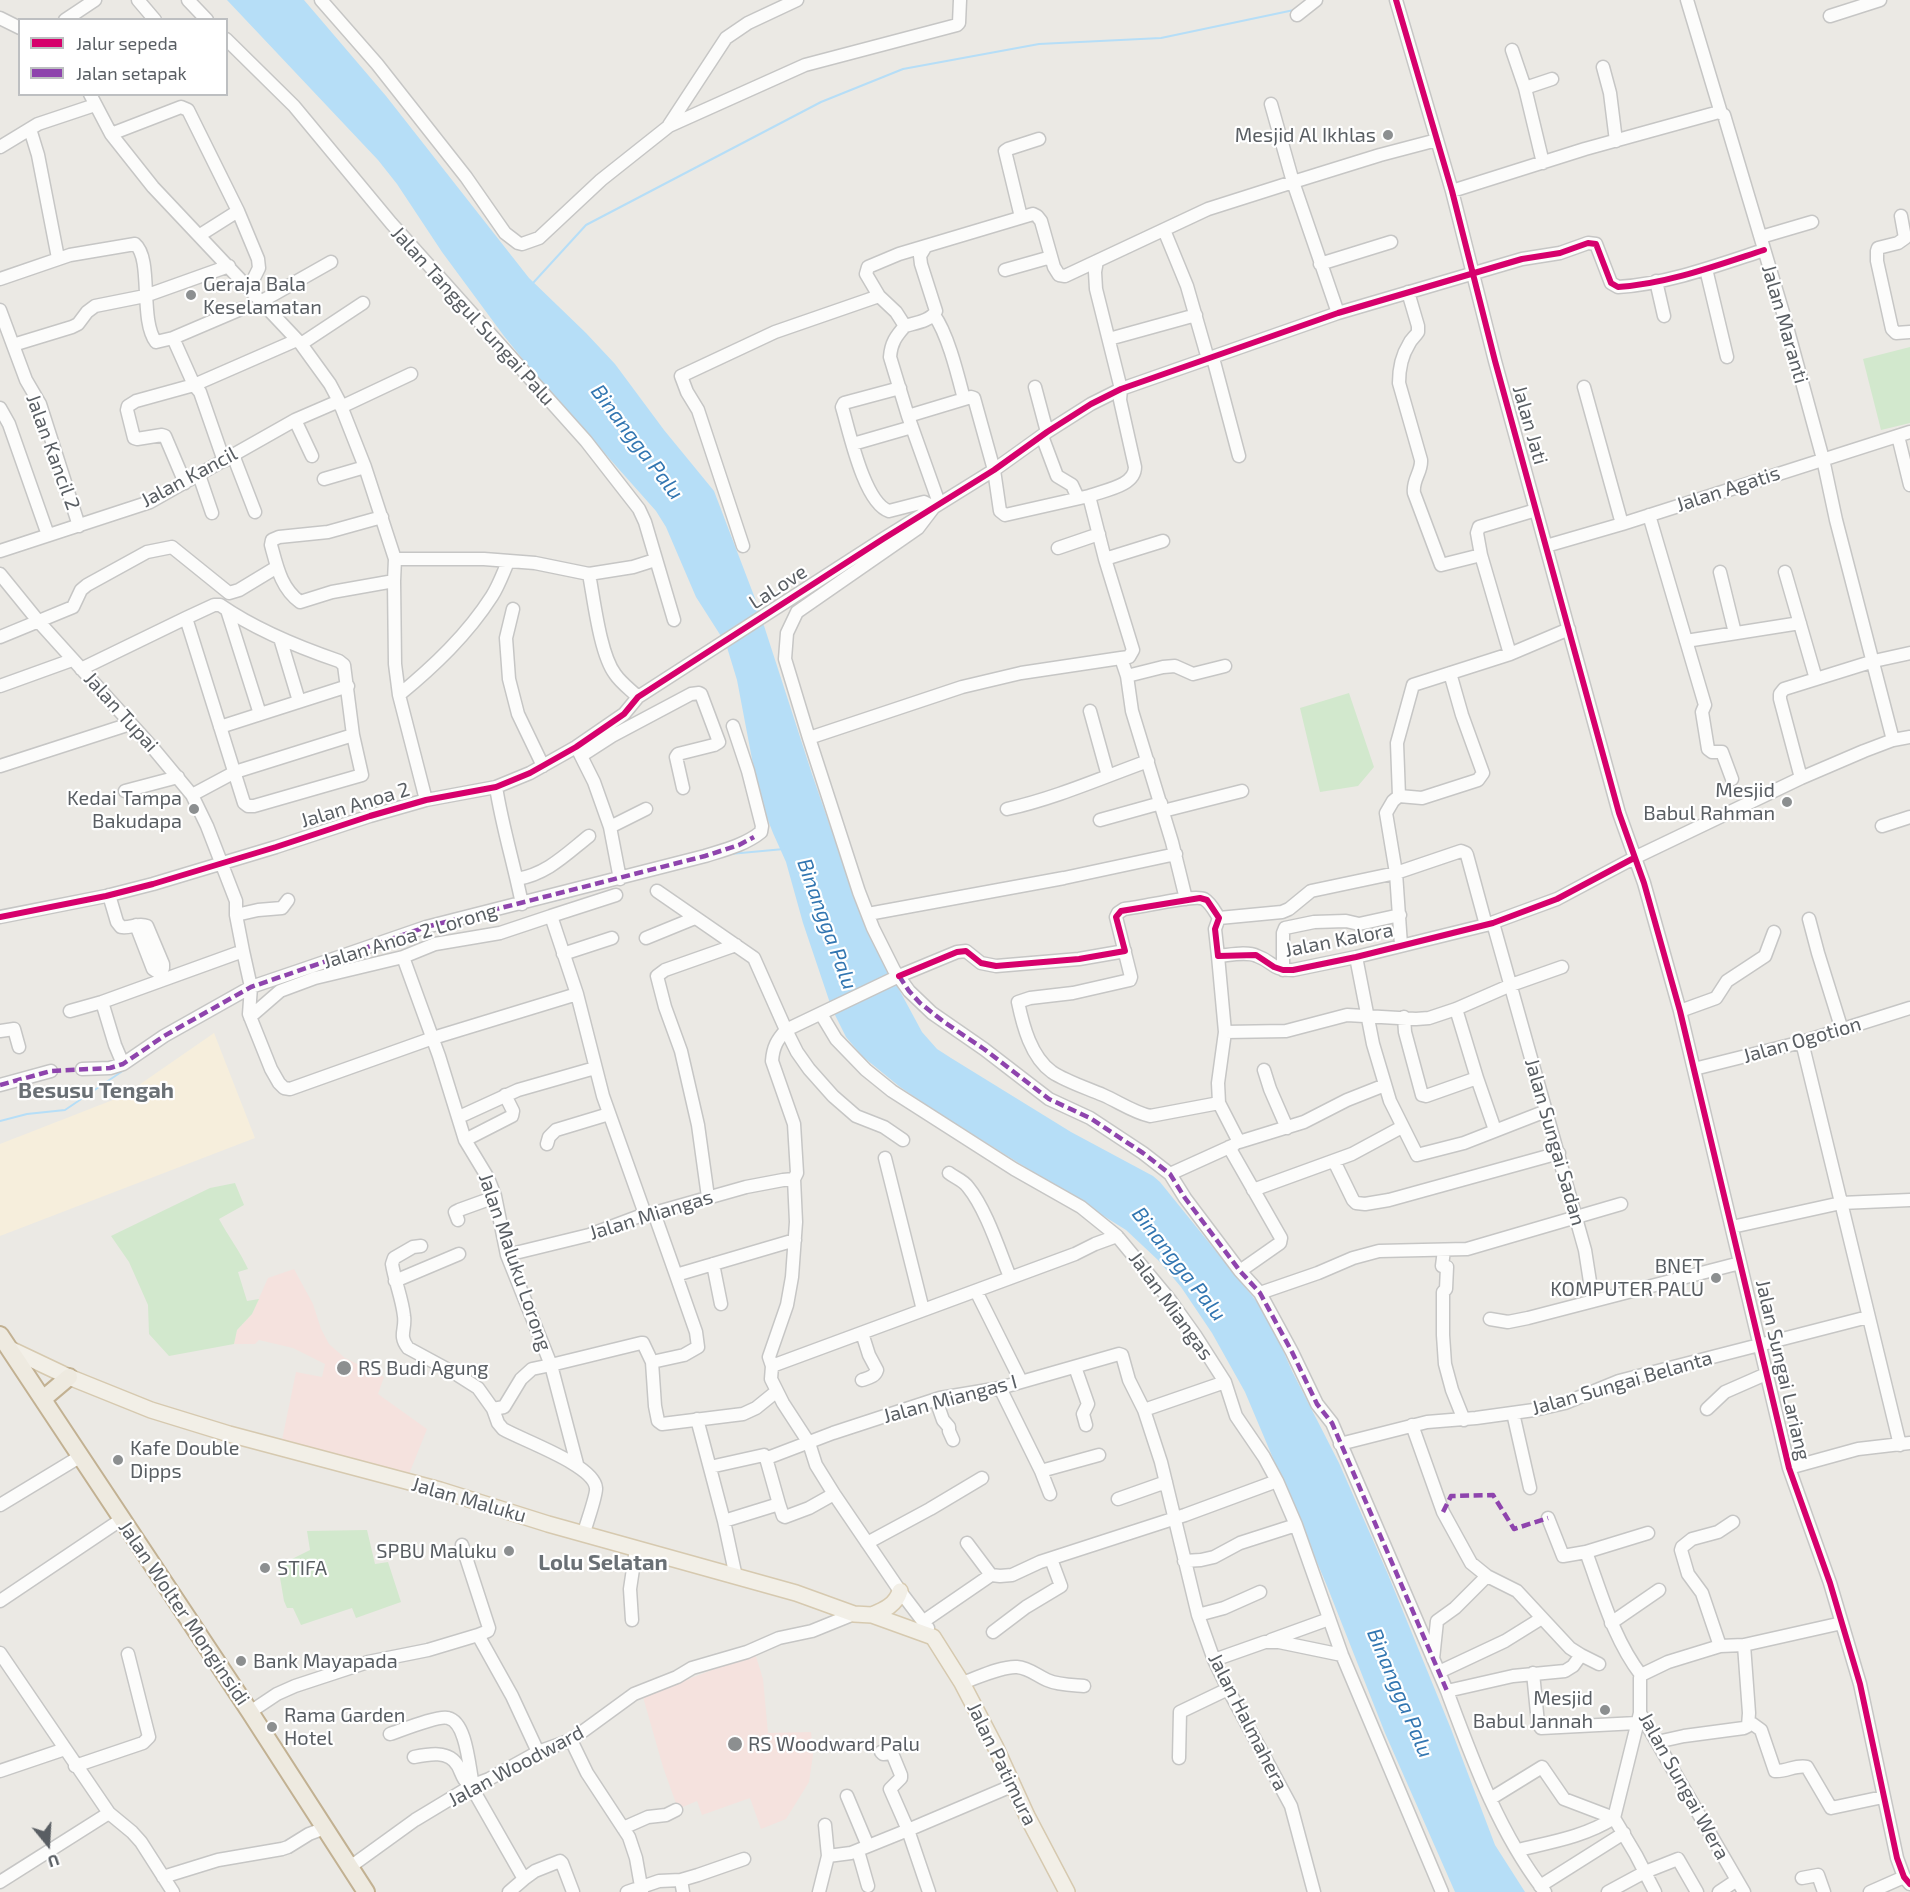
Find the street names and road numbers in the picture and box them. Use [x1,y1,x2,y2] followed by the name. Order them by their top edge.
[386,221,560,411] street label: Jalan Tanggul Sungai Palu
[1757,262,1813,386] street label: Jalan Maranti
[1507,383,1553,467] street label: Jalan Jati
[21,391,85,513] street label: Jalan Kancil 2
[137,442,241,512] street label: Jalan Kancil
[1673,461,1783,517] street label: Jalan Agatis
[745,560,811,614] street label: LaLove
[79,667,163,757] street label: Jalan Tupai
[298,777,412,833] street label: Jalan Anoa 2
[320,898,500,974] street label: Jalan Anoa 2 Lorong
[1283,918,1395,962] street label: Jalan Kalora
[1740,1012,1864,1068] street label: Jalan Ogotion
[1520,1056,1590,1228] street label: Jalan Sungai Sadan
[473,1170,557,1354] street label: Jalan Maluku Lorong
[586,1185,716,1245] street label: Jalan Miangas
[1124,1247,1218,1365] street label: Jalan Miangas
[1751,1277,1815,1463] street label: Jalan Sungai Lariang
[1529,1346,1715,1420] street label: Jalan Sungai Belanta
[880,1370,1020,1428] street label: Jalan Miangas I
[409,1472,529,1528] street label: Jalan Maluku
[113,1516,255,1710] street label: Jalan Wolter Monginsidi
[1203,1649,1293,1795] street label: Jalan Halmahera
[962,1699,1042,1829] street label: Jalan Patimura
[1634,1708,1734,1864] street label: Jalan Sungai Wera
[444,1720,588,1812] street label: Jalan Woodward

